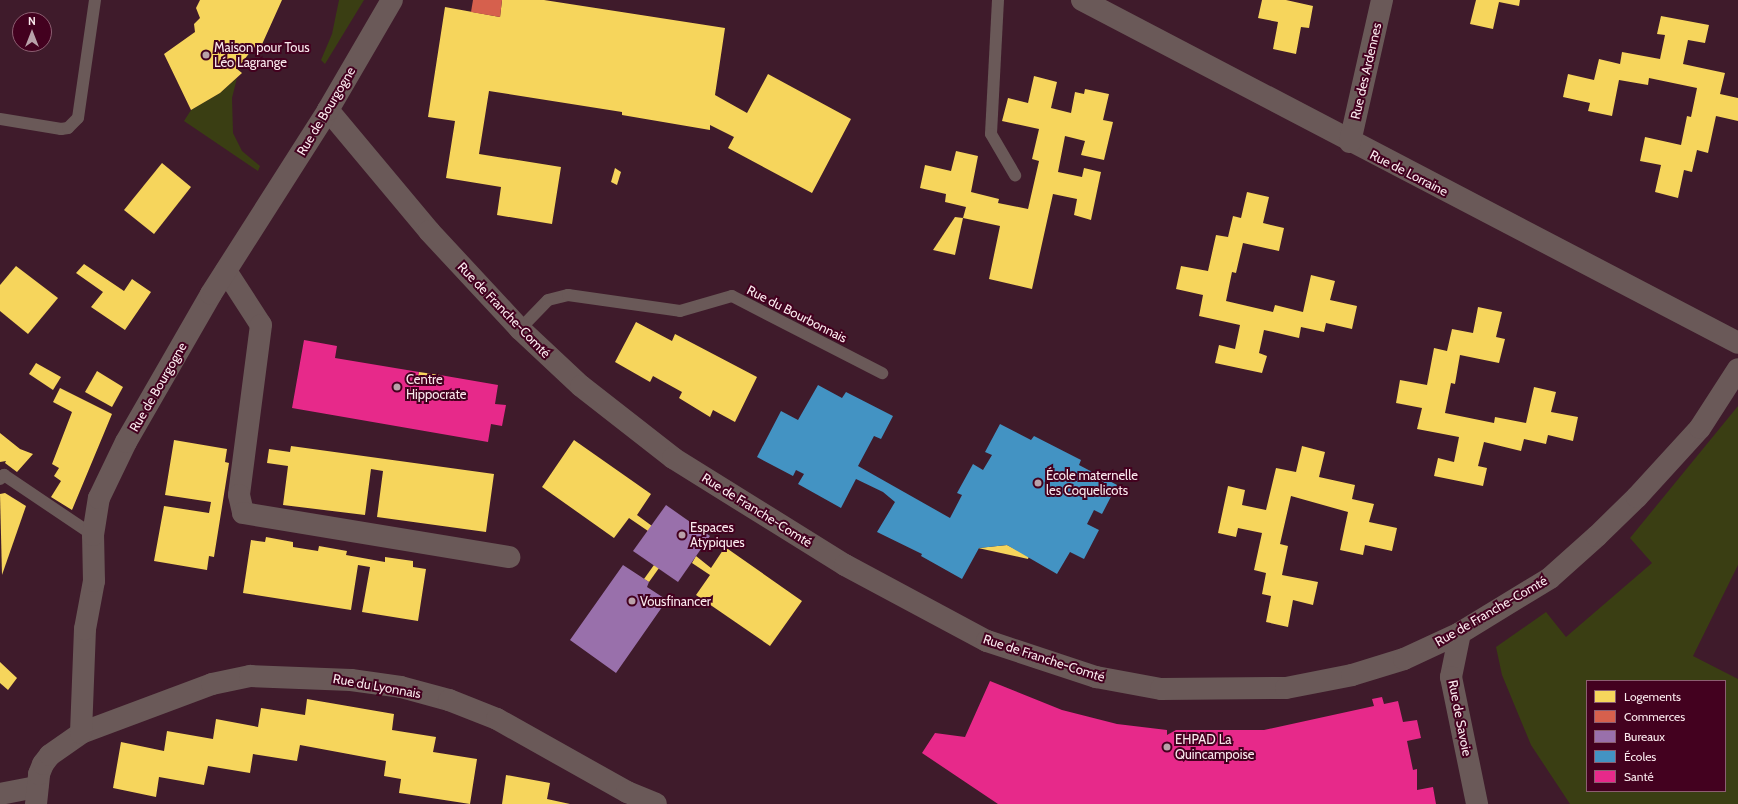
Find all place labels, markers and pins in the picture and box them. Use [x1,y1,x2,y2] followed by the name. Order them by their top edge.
[214,40,310,71] place label: Maison pour Tous Léo Lagrange
[201,50,211,60] marker: Maison pour Tous Léo Lagrange
[406,372,466,403] place label: Centre Hippocrate
[391,381,403,393] marker: Centre Hippocrate
[1046,468,1138,499] place label: École maternelle les Coquelicots
[1033,478,1043,488] marker: École maternelle les Coquelicots
[690,520,745,551] place label: Espaces Atypiques
[677,530,687,540] marker: Espaces Atypiques
[640,593,711,609] place label: Vousfinancer
[627,596,637,606] marker: Vousfinancer
[1175,732,1255,763] place label: EHPAD La Quincampoise
[1162,742,1172,752] marker: EHPAD La Quincampoise

